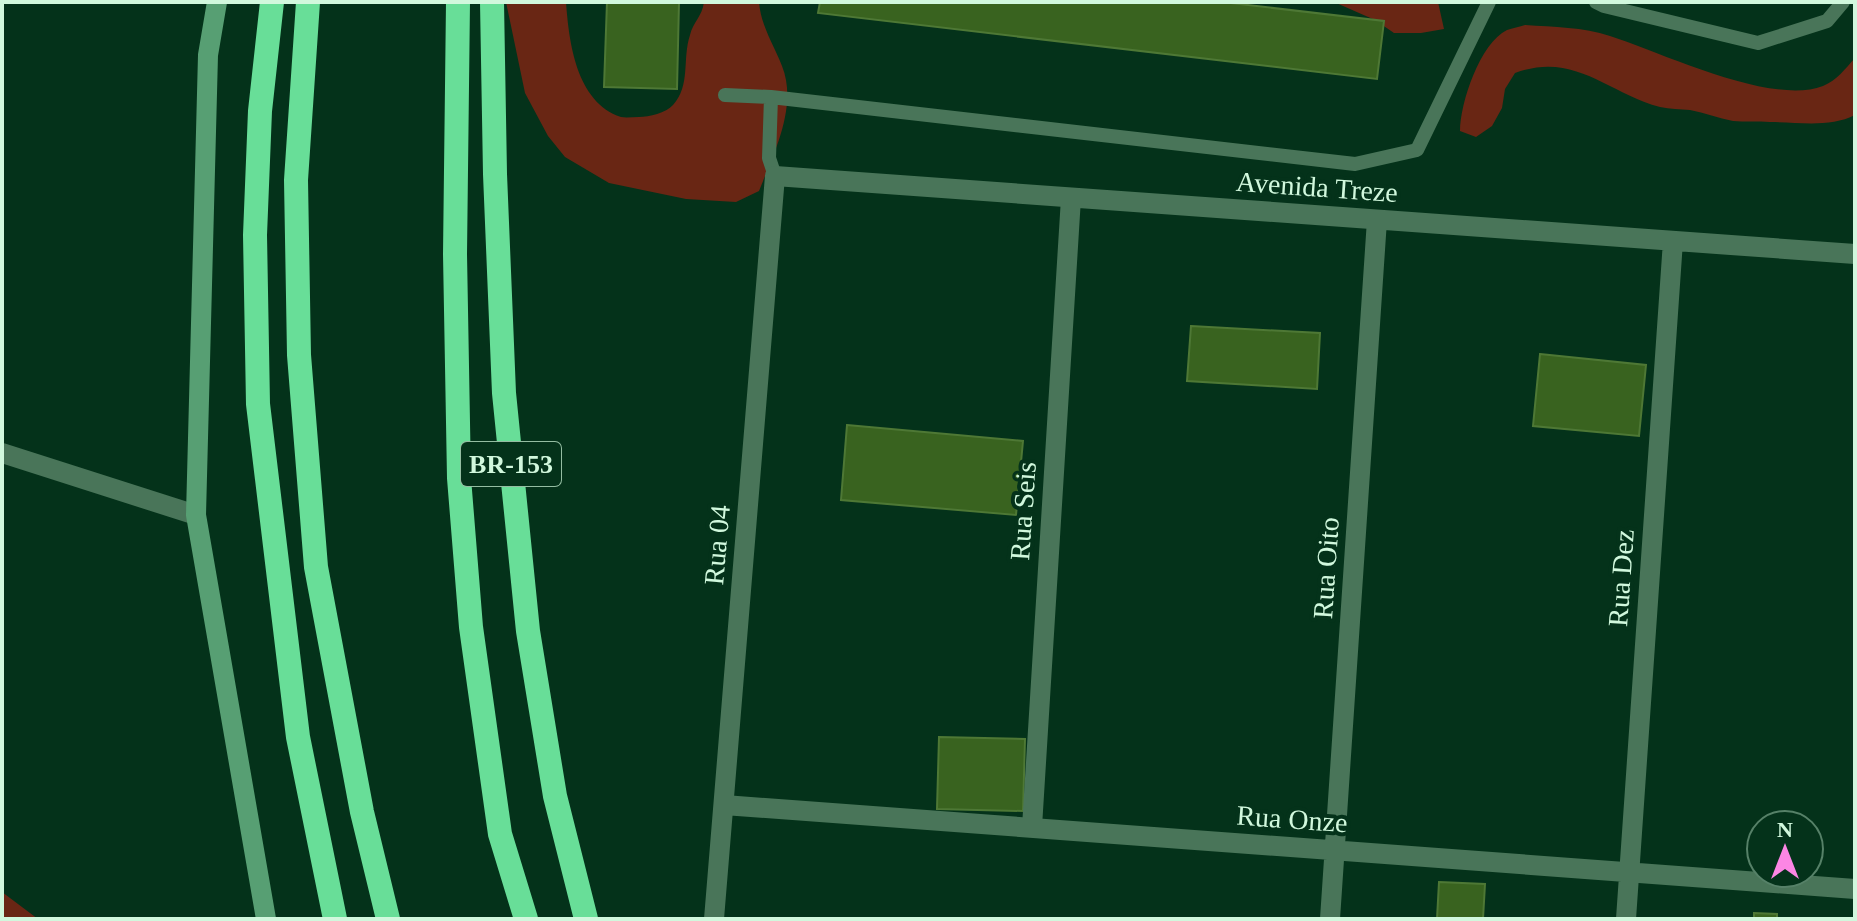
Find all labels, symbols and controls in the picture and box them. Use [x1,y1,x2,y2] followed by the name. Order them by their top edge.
[1235,166,1399,208] street label: Avenida Treze
[461,442,561,486] road number: BR-153
[1004,461,1042,561] street label: Rua Seis
[698,504,736,586] street label: Rua 04
[1307,516,1345,620] street label: Rua Oito
[1602,528,1640,628] street label: Rua Dez
[1235,800,1349,838] street label: Rua Onze
[1745,809,1825,889] north arrow
[1777,817,1793,842] text: N

